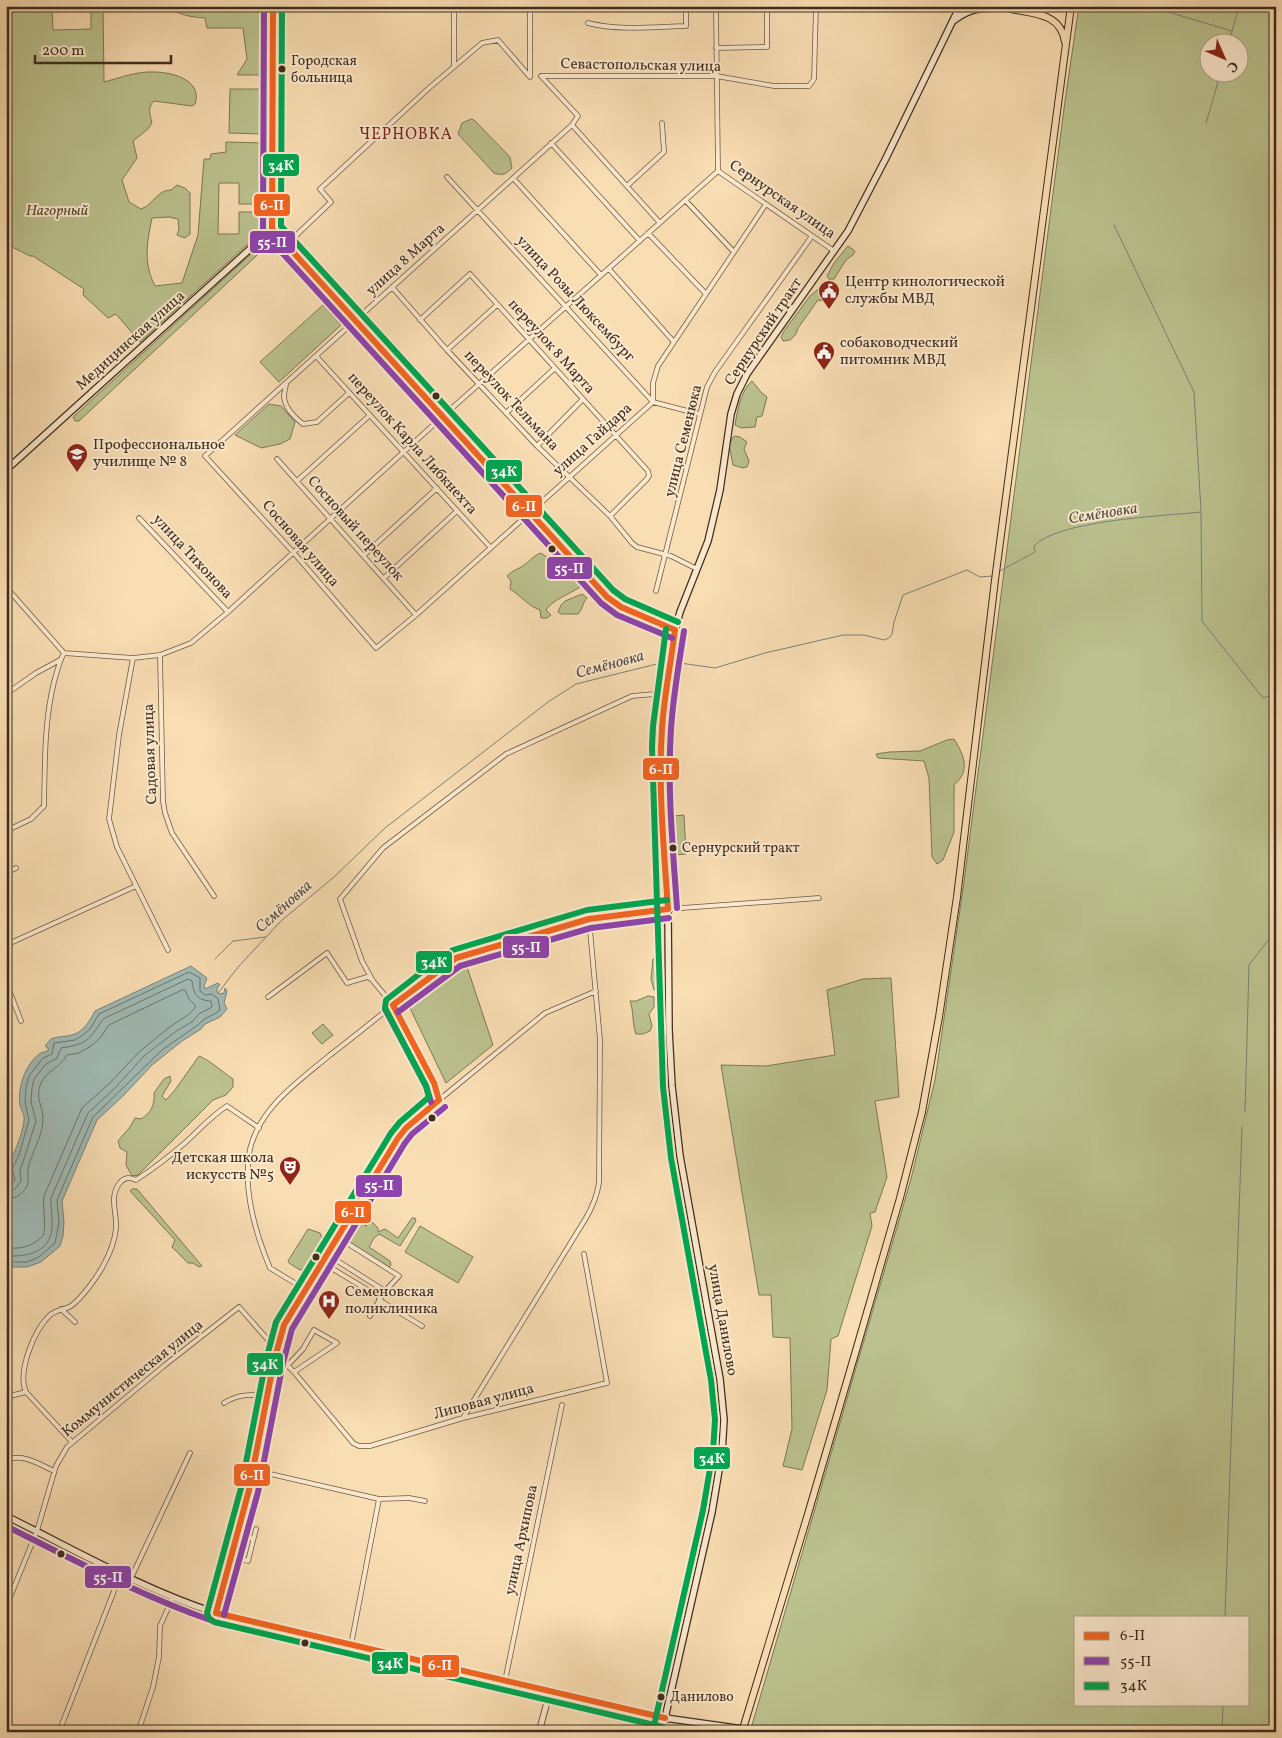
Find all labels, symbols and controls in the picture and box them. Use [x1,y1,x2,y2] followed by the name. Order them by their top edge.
[35,32,171,64] scale bar
[1200,32,1250,82] north arrow
[42,41,85,62] text: 200 m
[291,52,357,88] place label: Городская больница
[560,54,722,78] street label: Севастопольская улица
[1222,56,1242,76] text: С
[277,64,287,74] marker: Городская больница
[359,124,453,146] district label: ЧЕРНОВКА
[262,153,300,177] line badge: 34К
[725,155,839,245] street label: Сернурская улица
[268,157,294,176] text: 34К
[253,193,291,217] line badge: 6-П
[260,197,284,216] text: 6-П
[26,201,89,222] park label: Нагорный
[362,219,450,301] street label: улица 8 Марта
[249,230,296,254] line badge: 55-П
[511,231,639,367] street label: улица Розы Люксембург
[257,234,287,253] text: 55-П
[845,272,1005,310] place label: Центр кинологической службы МВД
[720,274,808,390] street label: Сернурский тракт
[817,279,841,310] public building icon: Центр кинологической службы МВД
[72,286,190,396] street label: Медицинская улица
[503,295,599,399] street label: переулок 8 Марта
[840,333,958,371] place label: собаководческий питомник МВД
[812,340,836,371] public building icon: собаководческий питомник МВД
[459,346,563,456] street label: переулок Тельмана
[342,368,482,520] street label: переулок Карла Либкнехта
[660,383,708,499] street label: улица Семенюка
[431,391,441,401] unlabelled marker
[549,399,637,481] street label: улица Гайдара
[93,435,225,473] place label: Профессиональное училище № 8
[65,442,89,473] school or university icon: Профессиональное училище № 8
[485,459,523,483] line badge: 34К
[491,463,517,482] text: 34К
[302,472,408,586] street label: Сосновый переулок
[505,494,543,518] line badge: 6-П
[256,496,344,592] street label: Сосновая улица
[512,498,536,517] text: 6-П
[1067,498,1140,530] water label: Семёновка
[147,510,237,604] street label: улица Тихонова
[547,544,557,554] unlabelled marker
[546,556,593,580] line badge: 55-П
[554,560,584,579] text: 55-П
[573,645,647,685] water label: Семёновка
[139,703,163,805] street label: Садовая улица
[642,757,680,781] line badge: 6-П
[649,761,673,780] text: 6-П
[682,839,800,858] place label: Сернурский тракт
[668,843,678,853] marker: Сернурский тракт
[251,875,318,939] water label: Семёновка
[502,935,550,959] line badge: 55-П
[511,939,541,958] text: 55-П
[415,950,453,974] line badge: 34К
[421,954,447,973] text: 34К
[427,1113,437,1123] unlabelled marker
[172,1148,274,1186] place label: Детская школа искусств №5
[278,1155,302,1186] theatre icon: Детская школа искусств №5
[355,1174,403,1198] line badge: 55-П
[364,1177,394,1196] text: 55-П
[334,1200,372,1224] line badge: 6-П
[341,1204,365,1223] text: 6-П
[311,1252,321,1262] unlabelled marker
[702,1262,742,1378] street label: улица Данилово
[345,1282,438,1320] place label: Семеновская поликлиника
[317,1289,341,1320] hospital icon: Семеновская поликлиника
[58,1315,208,1443] street label: Коммунистическая улица
[246,1352,284,1376] line badge: 34К
[252,1356,278,1375] text: 34К
[431,1379,537,1425] street label: Липовая улица
[693,1446,731,1470] line badge: 34К
[699,1450,725,1469] text: 34К
[233,1463,271,1487] line badge: 6-П
[240,1467,264,1486] text: 6-П
[500,1483,544,1597] street label: улица Архипова
[56,1549,66,1559] unlabelled marker
[84,1565,132,1589] line badge: 55-П
[93,1569,123,1588] text: 55-П
[1074,1616,1250,1706] legend
[1120,1626,1145,1647] text: 6-П
[300,1638,310,1648] unlabelled marker
[371,1651,409,1675] line badge: 34К
[1120,1652,1151,1673] text: 55-П
[421,1654,460,1678] line badge: 6-П
[377,1655,403,1674] text: 34К
[428,1657,452,1676] text: 6-П
[1120,1676,1147,1697] text: 34К
[670,1688,734,1707] place label: Данилово
[656,1692,666,1702] marker: Данилово

